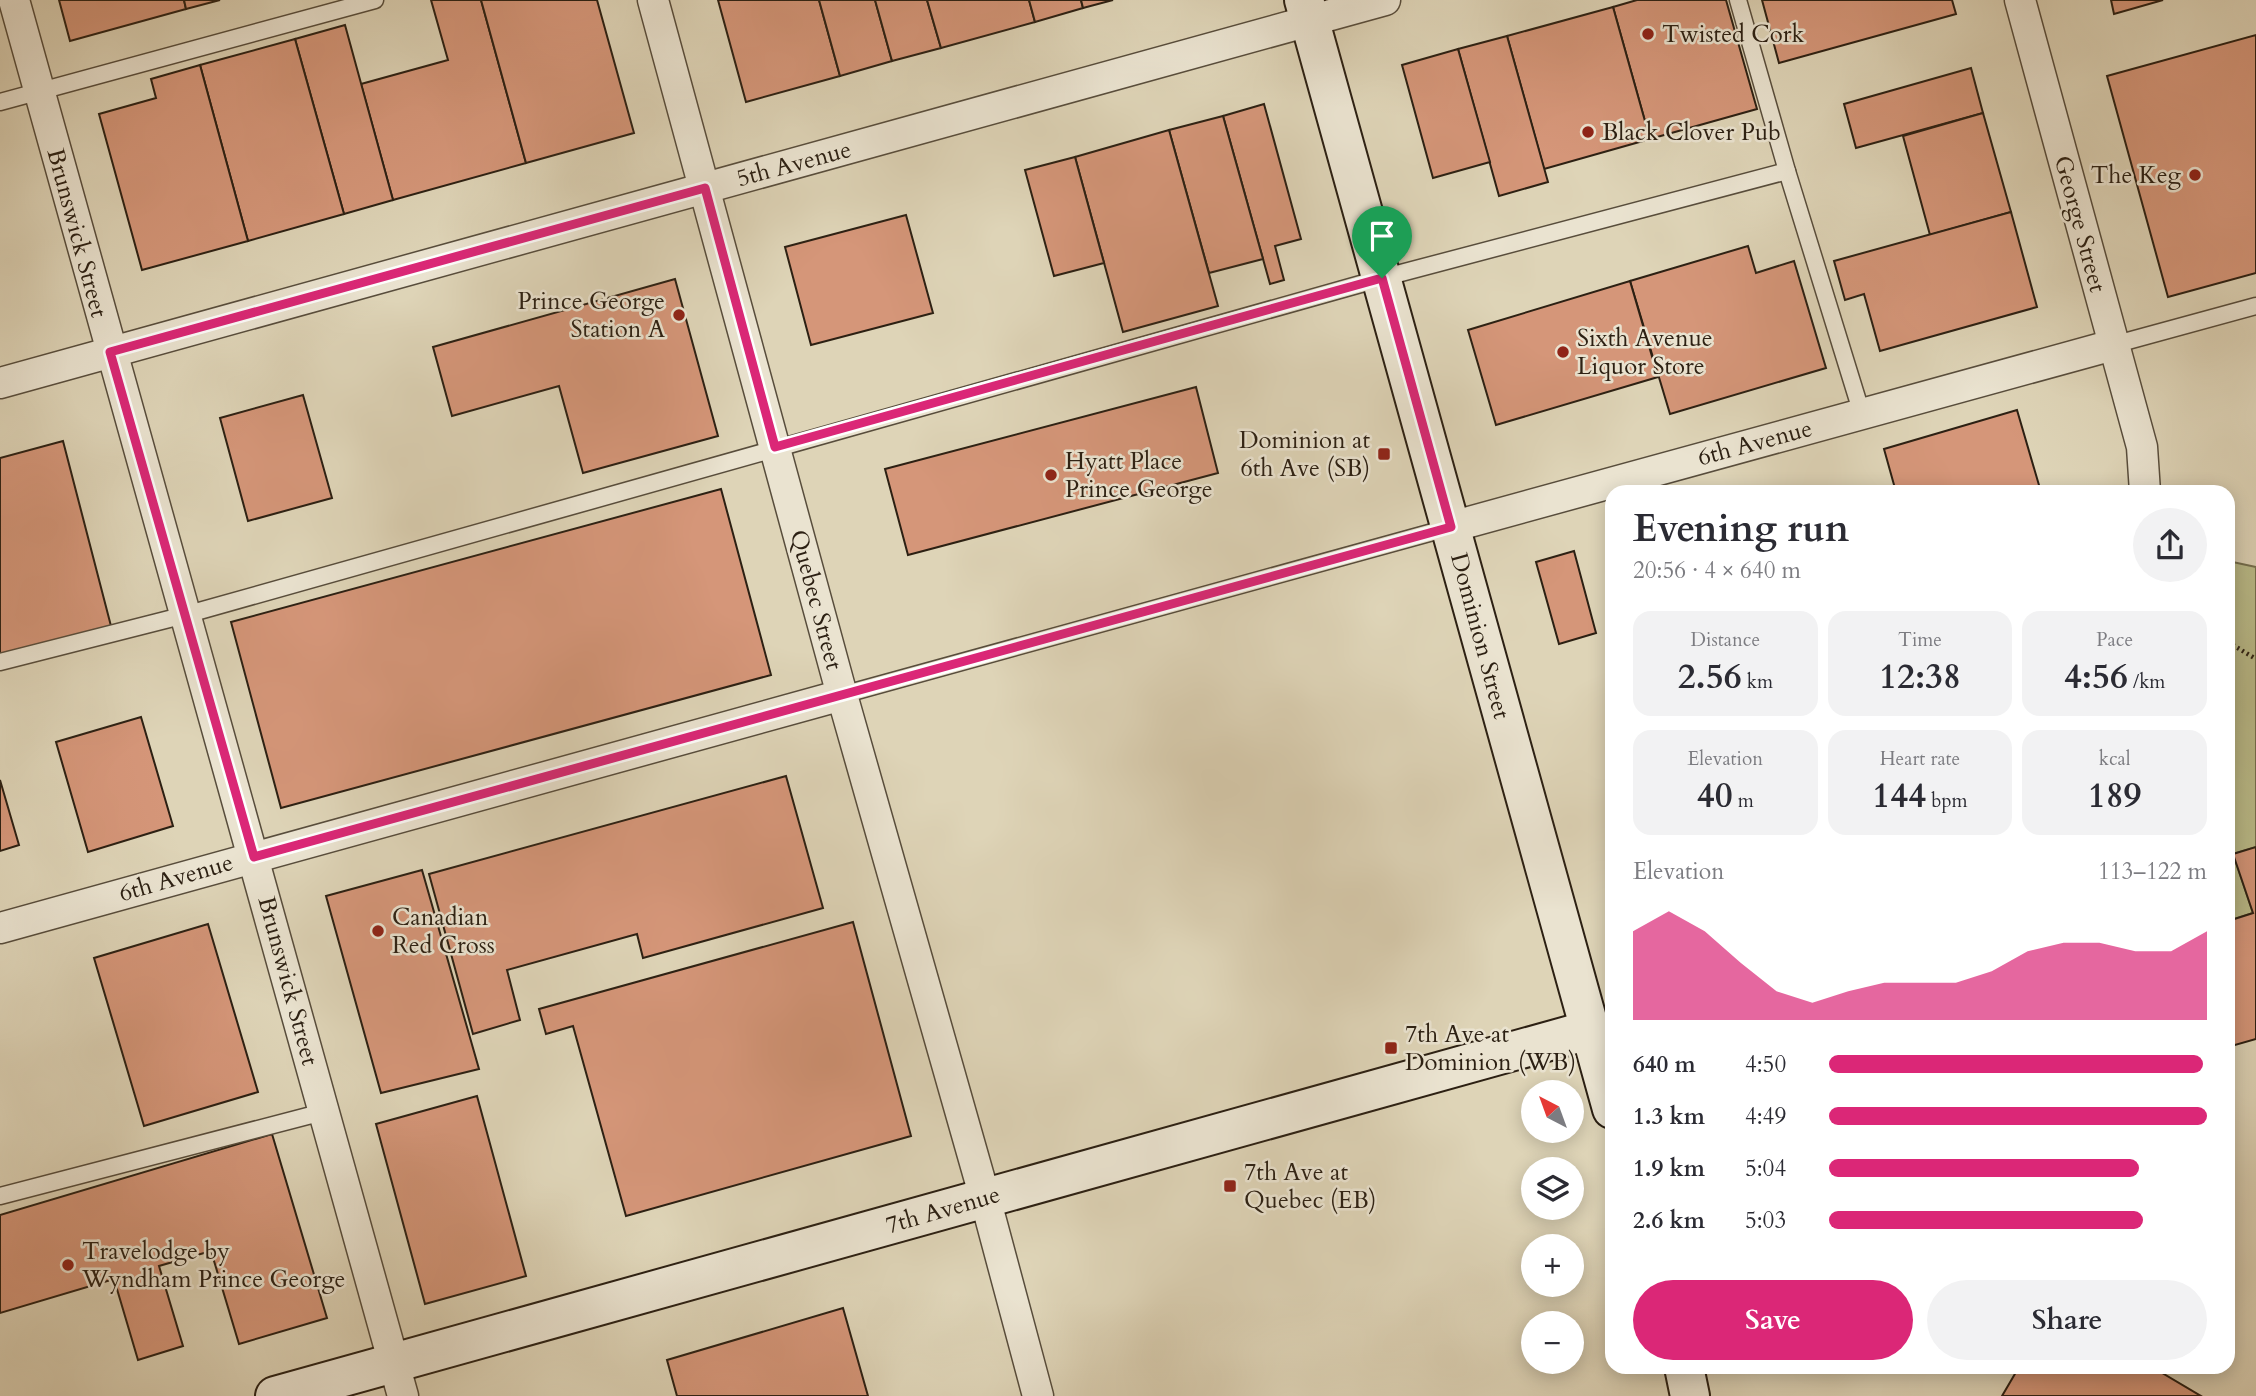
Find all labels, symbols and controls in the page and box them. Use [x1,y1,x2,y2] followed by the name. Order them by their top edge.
[1662,18,1804,51] place label: Twisted Cork
[1640,26,1656,42] marker: Twisted Cork
[1602,116,1781,149] place label: Black Clover Pub
[1580,124,1596,140] marker: Black Clover Pub
[733,133,855,195] street label: 5th Avenue
[39,145,116,322] street label: Brunswick Street
[2046,152,2114,296] street label: George Street
[2091,159,2182,192] place label: The Keg
[2187,167,2203,183] marker: The Keg
[1352,206,1412,278] pin
[1363,217,1401,255] icon: arrive
[517,285,666,346] place label: Prince George Station A
[671,307,687,323] marker: Prince George Station A
[1577,322,1713,383] place label: Sixth Avenue Liquor Store
[1555,344,1571,360] marker: Sixth Avenue Liquor Store
[1694,412,1816,474] street label: 6th Avenue
[1239,424,1370,485] place label: Dominion at 6th Ave (SB)
[1065,445,1213,506] place label: Hyatt Place Prince George
[1376,446,1392,462] marker: Dominion at 6th Ave (SB)
[1043,467,1059,483] marker: Hyatt Place Prince George
[1633,503,1849,555] text: Evening run
[2133,508,2207,582] button: share
[781,526,851,674] street label: Quebec Street
[1442,549,1518,723] street label: Dominion Street
[1633,555,1801,586] text: 20:56 · 4 × 640 m
[1691,627,1760,653] text: Distance
[1898,627,1942,653] text: Time
[2096,627,2133,653] text: Pace
[1678,653,1742,701] text: 2.56
[1879,653,1961,701] text: 12:38
[2064,653,2128,701] text: 4:56
[1742,669,1773,695] text: km
[2128,669,2165,695] text: /km
[1688,746,1763,772] text: Elevation
[1880,746,1960,772] text: Heart rate
[2099,746,2131,772] text: kcal
[1697,772,1733,820] text: 40
[1872,772,1926,820] text: 144
[2088,772,2142,820] text: 189
[1733,788,1754,814] text: m
[1926,788,1968,814] text: bpm
[115,846,237,910] street label: 6th Avenue
[1633,856,1724,887] text: Elevation
[2098,856,2207,887] text: 113–122 m
[250,893,327,1070] street label: Brunswick Street
[392,901,495,962] place label: Canadian Red Cross
[370,923,386,939] marker: Canadian Red Cross
[1405,1018,1576,1079] place label: 7th Ave at Dominion (WB)
[1383,1040,1399,1056] marker: 7th Ave at Dominion (WB)
[1633,1049,1696,1080] text: 640 m
[1745,1049,1786,1080] text: 4:50
[1521,1080,1584,1143] north arrow
[1521,1080,1584,1374] map controls
[1633,1101,1705,1132] text: 1.3 km
[1745,1101,1786,1132] text: 4:49
[1633,1153,1705,1184] text: 1.9 km
[1745,1153,1786,1184] text: 5:04
[1244,1156,1376,1217] place label: 7th Ave at Quebec (EB)
[1521,1157,1584,1220] button: layers
[882,1178,1004,1242] street label: 7th Avenue
[1222,1178,1238,1194] marker: 7th Ave at Quebec (EB)
[1633,1205,1705,1236] text: 2.6 km
[1745,1205,1786,1236] text: 5:03
[1521,1234,1584,1297] button: +
[81,1235,345,1296] place label: Travelodge by Wyndham Prince George
[60,1257,76,1273] marker: Travelodge by Wyndham Prince George
[1633,1280,1913,1360] button: Save
[1927,1280,2207,1360] button: Share
[1521,1311,1584,1374] button: −

